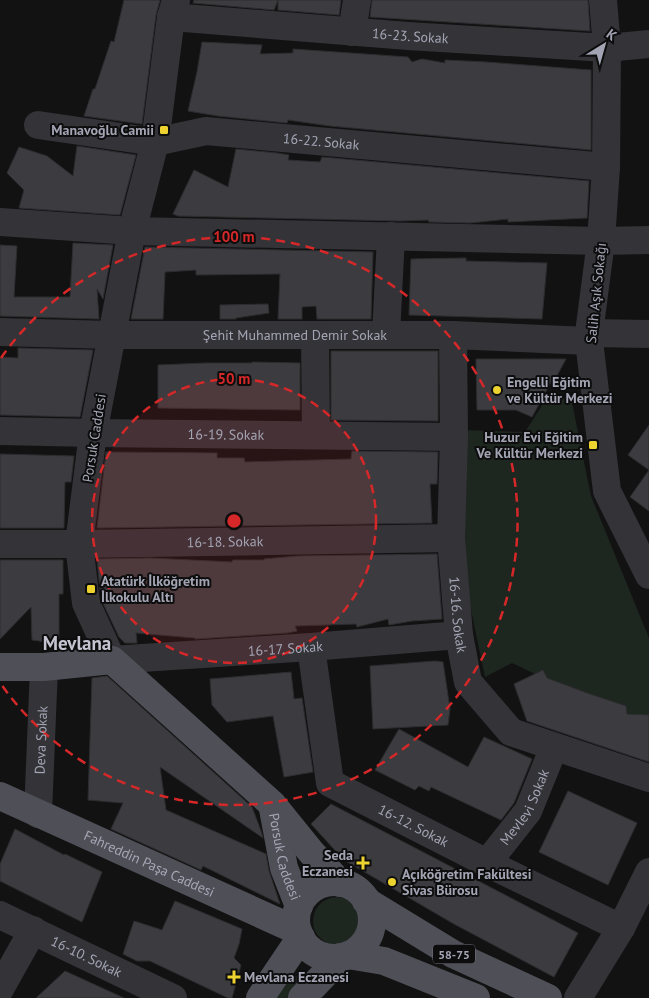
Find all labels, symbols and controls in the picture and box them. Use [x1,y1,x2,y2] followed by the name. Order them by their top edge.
[579,20,629,70] north arrow
[371,24,449,47] street label: 16-23. Sokak
[603,25,621,45] text: K
[51,121,154,139] place label: Manavoğlu Camii
[158,124,170,136] marker: Manavoğlu Camii
[282,129,360,154] street label: 16-22. Sokak
[213,227,255,246] text: 100 m
[582,242,610,344] street label: Salih Aşık Sokağı
[203,326,387,344] street label: Şehit Muhammed Demir Sokak
[218,369,250,388] text: 50 m
[506,373,613,407] place label: Engelli Eğitim ve Kültür Merkezi
[491,384,503,396] marker: Engelli Eğitim ve Kültür Merkezi
[78,392,110,484] street label: Porsuk Caddesi
[188,425,265,444] street label: 16-19. Sokak
[476,428,583,462] place label: Huzur Evi Eğitim Ve Kültür Merkezi
[587,439,599,451] marker: Huzur Evi Eğitim Ve Kültür Merkezi
[225,512,243,530] centre of rings
[187,532,264,551] street label: 16-18. Sokak
[101,572,210,606] place label: Atatürk İlköğretim İlkokulu Altı
[445,576,471,655] street label: 16-16. Sokak
[85,583,97,595] marker: Atatürk İlköğretim İlkokulu Altı
[43,631,111,655] district label: Mevlana
[247,637,324,660] street label: 16-17. Sokak
[31,705,51,775] street label: Deva Sokak
[496,766,553,849] street label: Mevlevi Sokak
[375,800,452,851] street label: 16-12. Sokak
[265,811,305,903] street label: Porsuk Caddesi
[81,826,218,901] street label: Fahreddin Paşa Caddesi
[302,846,353,880] place label: Seda Eczanesi
[357,857,369,869] marker: Seda Eczanesi
[402,865,532,899] place label: Açıköğretim Fakültesi Sivas Bürosu
[386,876,398,888] marker: Açıköğretim Fakültesi Sivas Bürosu
[48,932,125,981] street label: 16-10. Sokak
[433,944,475,964] road number: 58-75
[244,968,349,986] place label: Mevlana Eczanesi
[228,971,240,983] marker: Mevlana Eczanesi

